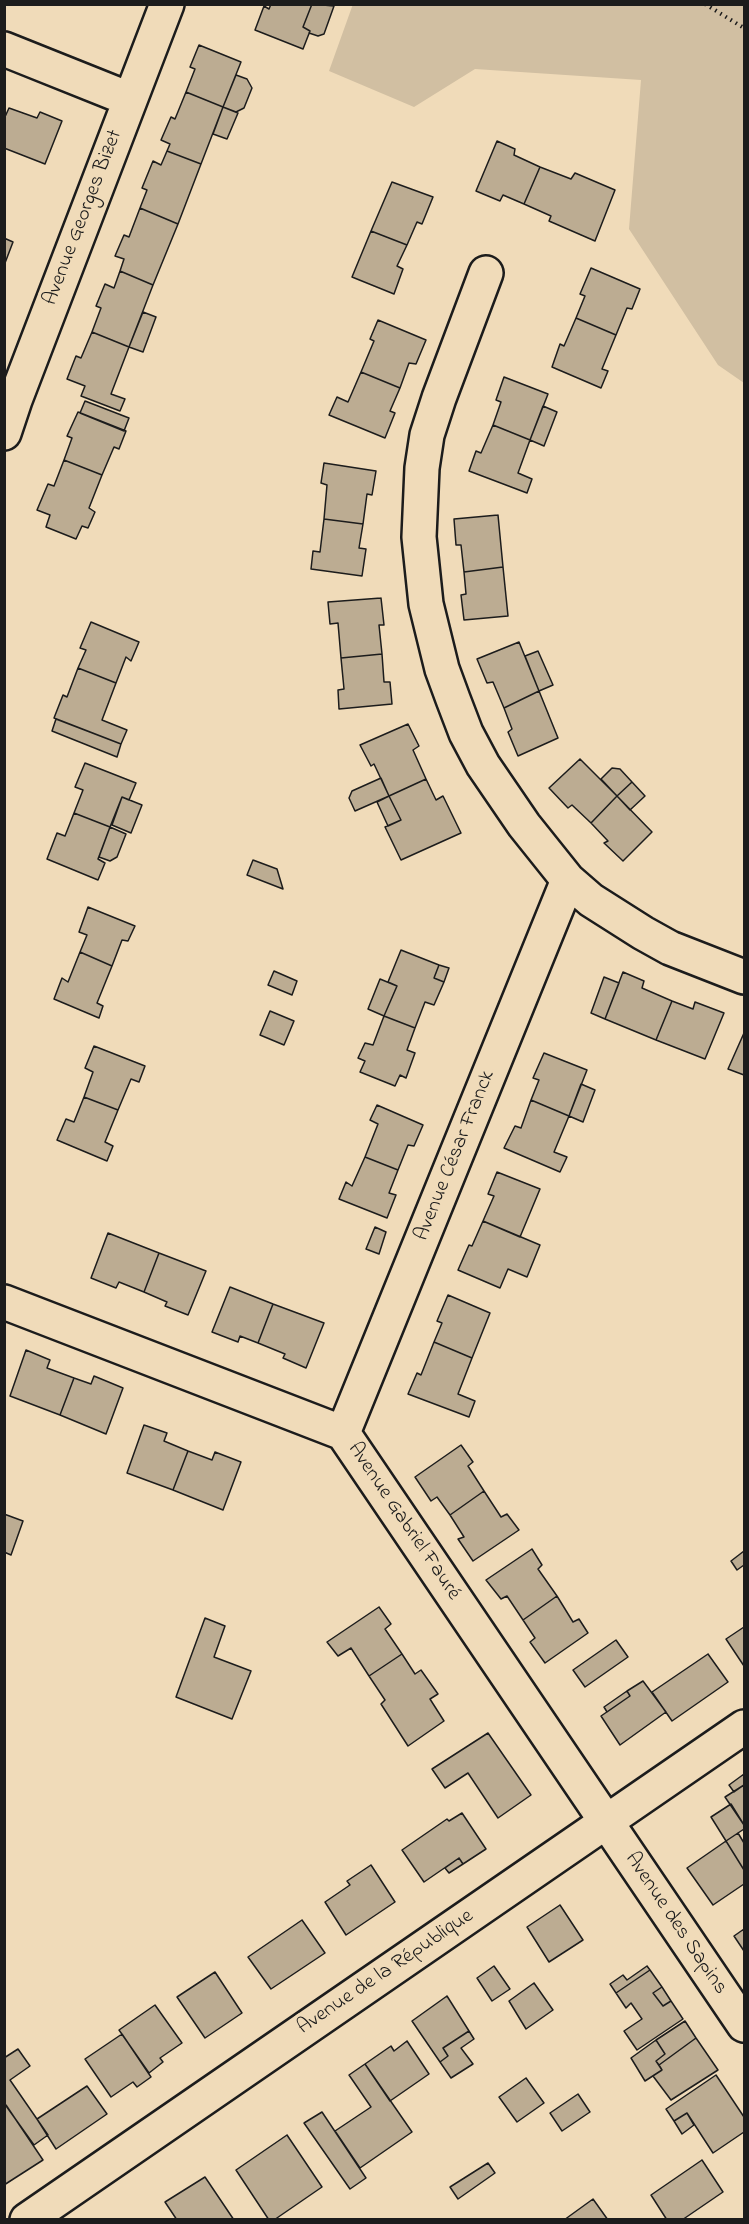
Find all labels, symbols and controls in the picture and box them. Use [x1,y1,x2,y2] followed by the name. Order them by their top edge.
[39,127,129,309] street label: Avenue Georges Bizet
[410,1067,502,1245] street label: Avenue César Franck
[341,1438,465,1606] street label: Avenue Gabriel Fauré
[618,1848,732,2000] street label: Avenue des Sapins
[293,1905,479,2041] street label: Avenue de la République

